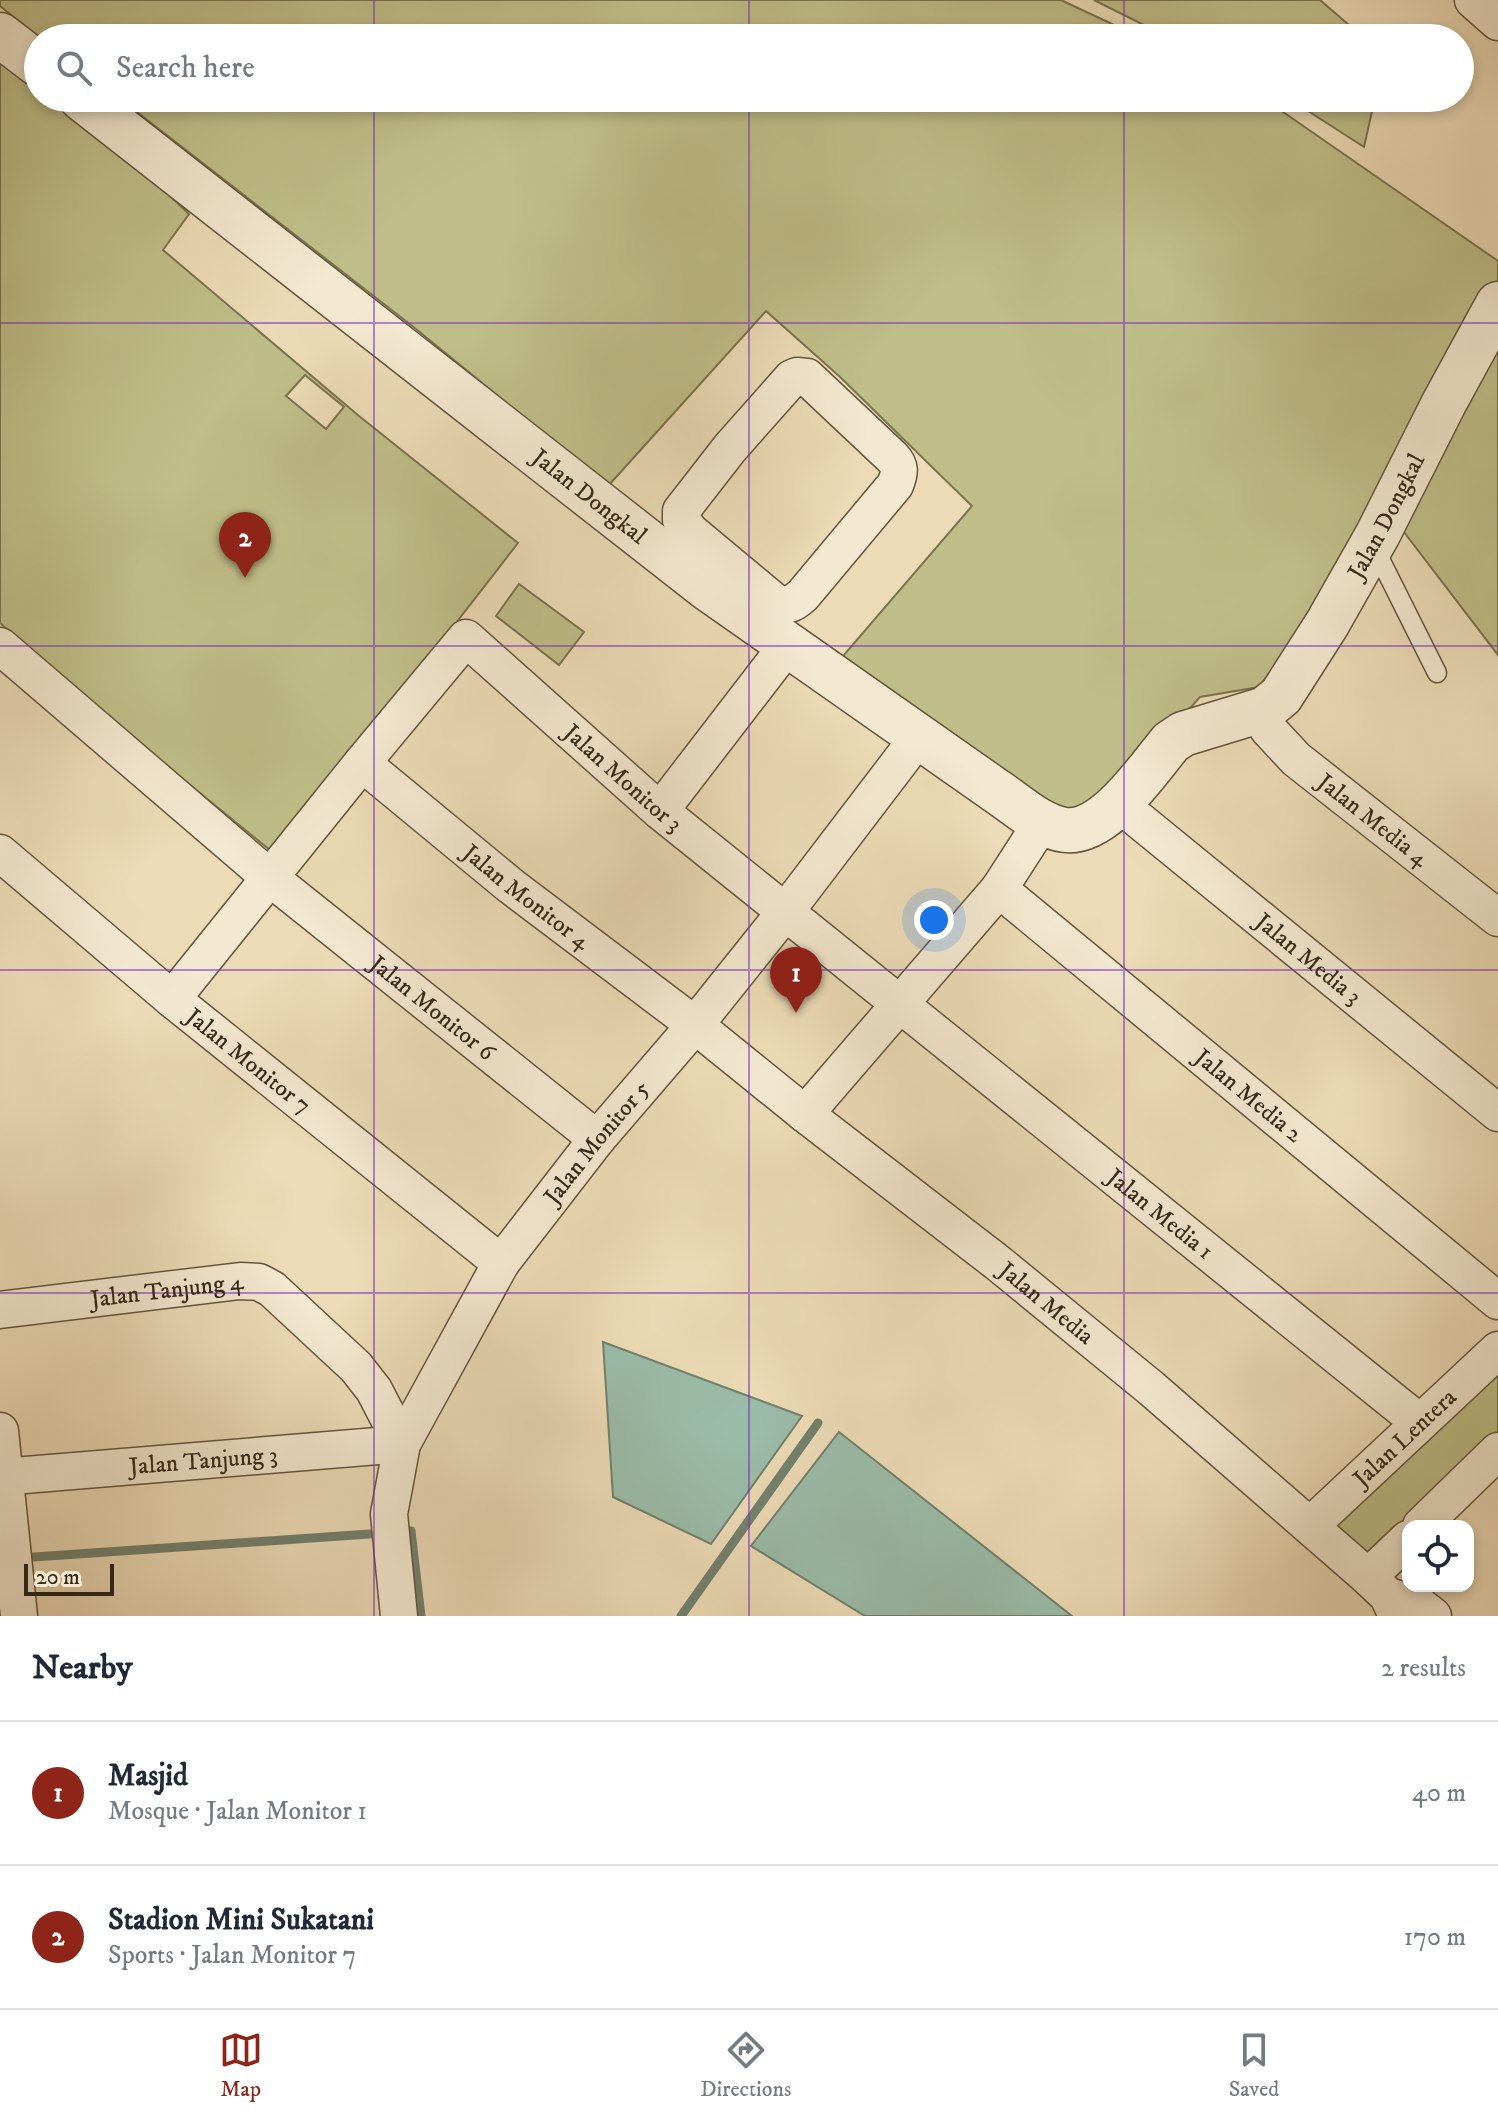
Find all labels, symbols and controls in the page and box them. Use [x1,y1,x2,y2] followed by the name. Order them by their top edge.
[24,24,1474,112] search box
[52,46,96,90] icon: search
[116,50,255,87] text: Search here
[524,442,653,552] street label: Jalan Dongkal
[1341,448,1432,586] street label: Jalan Dongkal
[219,512,271,578] pin: 2
[555,717,688,839] street label: Jalan Monitor 3
[1309,766,1435,874] street label: Jalan Media 4
[455,837,597,957] street label: Jalan Monitor 4
[914,900,954,940] your location
[1247,906,1367,1012] street label: Jalan Media 3
[770,947,822,1013] pin: 1
[362,948,502,1069] street label: Jalan Monitor 6
[178,1001,317,1121] street label: Jalan Monitor 7
[1186,1041,1309,1150] street label: Jalan Media 2
[537,1074,657,1213] street label: Jalan Monitor 5
[1099,1161,1219,1267] street label: Jalan Media 1
[991,1254,1100,1352] street label: Jalan Media
[87,1267,246,1315] street label: Jalan Tanjung 4
[1346,1382,1464,1495] street label: Jalan Lentera
[126,1440,279,1483] street label: Jalan Tanjung 3
[1402,1520,1474,1592] map controls
[1402,1520,1474,1592] button: locate
[24,1560,114,1596] scale bar
[36,1564,80,1591] text: 20 m
[32,1647,133,1689] text: Nearby
[1381,1652,1466,1685] text: 2 results
[108,1758,188,1795] text: Masjid
[53,1777,63,1810] text: 1
[1412,1777,1466,1810] text: 40 m
[108,1795,367,1828] text: Mosque · Jalan Monitor 1
[108,1902,374,1939] text: Stadion Mini Sukatani
[52,1921,64,1954] text: 2
[1404,1921,1466,1954] text: 170 m
[108,1939,356,1972] text: Sports · Jalan Monitor 7
[219,2028,263,2103] tab: Map
[700,2028,791,2103] tab: Directions
[1229,2028,1279,2103] tab: Saved

